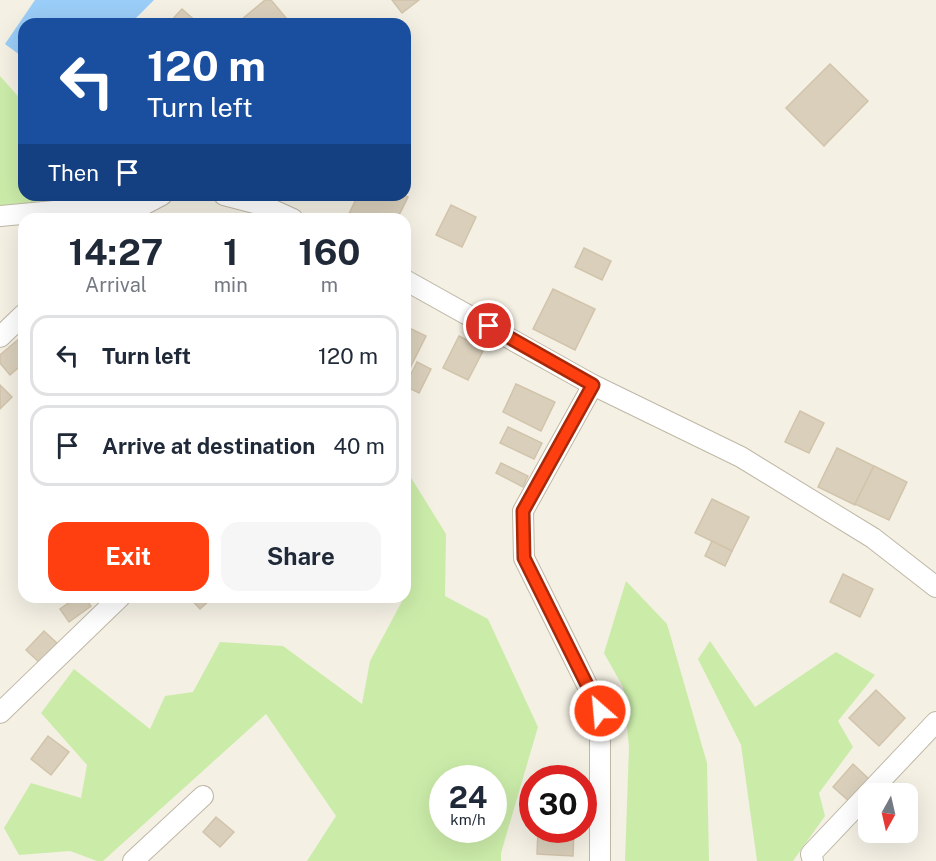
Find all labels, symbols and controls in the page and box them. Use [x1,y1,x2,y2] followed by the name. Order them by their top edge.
[147,41,266,90] text: 120 m
[48,42,126,120] icon: left
[147,91,253,123] text: Turn left
[111,156,144,189] icon: arrive
[48,160,99,186] text: Then
[68,231,163,273] text: 14:27
[223,231,238,273] text: 1
[298,231,361,273] text: 160
[85,273,147,297] text: Arrival
[214,273,248,297] text: min
[321,273,338,297] text: m
[463,300,514,351] pin
[472,309,505,342] icon: arrive
[51,339,84,372] icon: left
[102,343,191,369] text: Turn left
[318,343,378,369] text: 120 m
[51,429,84,462] icon: arrive
[102,433,315,459] text: Arrive at destination
[333,433,385,459] text: 40 m
[48,522,209,591] button: Exit
[221,522,381,591] button: Share
[568,679,632,743] position arrow
[519,765,597,843] speed limit sign: 30
[449,779,487,815] text: 24
[858,783,918,843] north arrow
[858,783,918,843] map controls
[450,811,486,828] text: km/h

